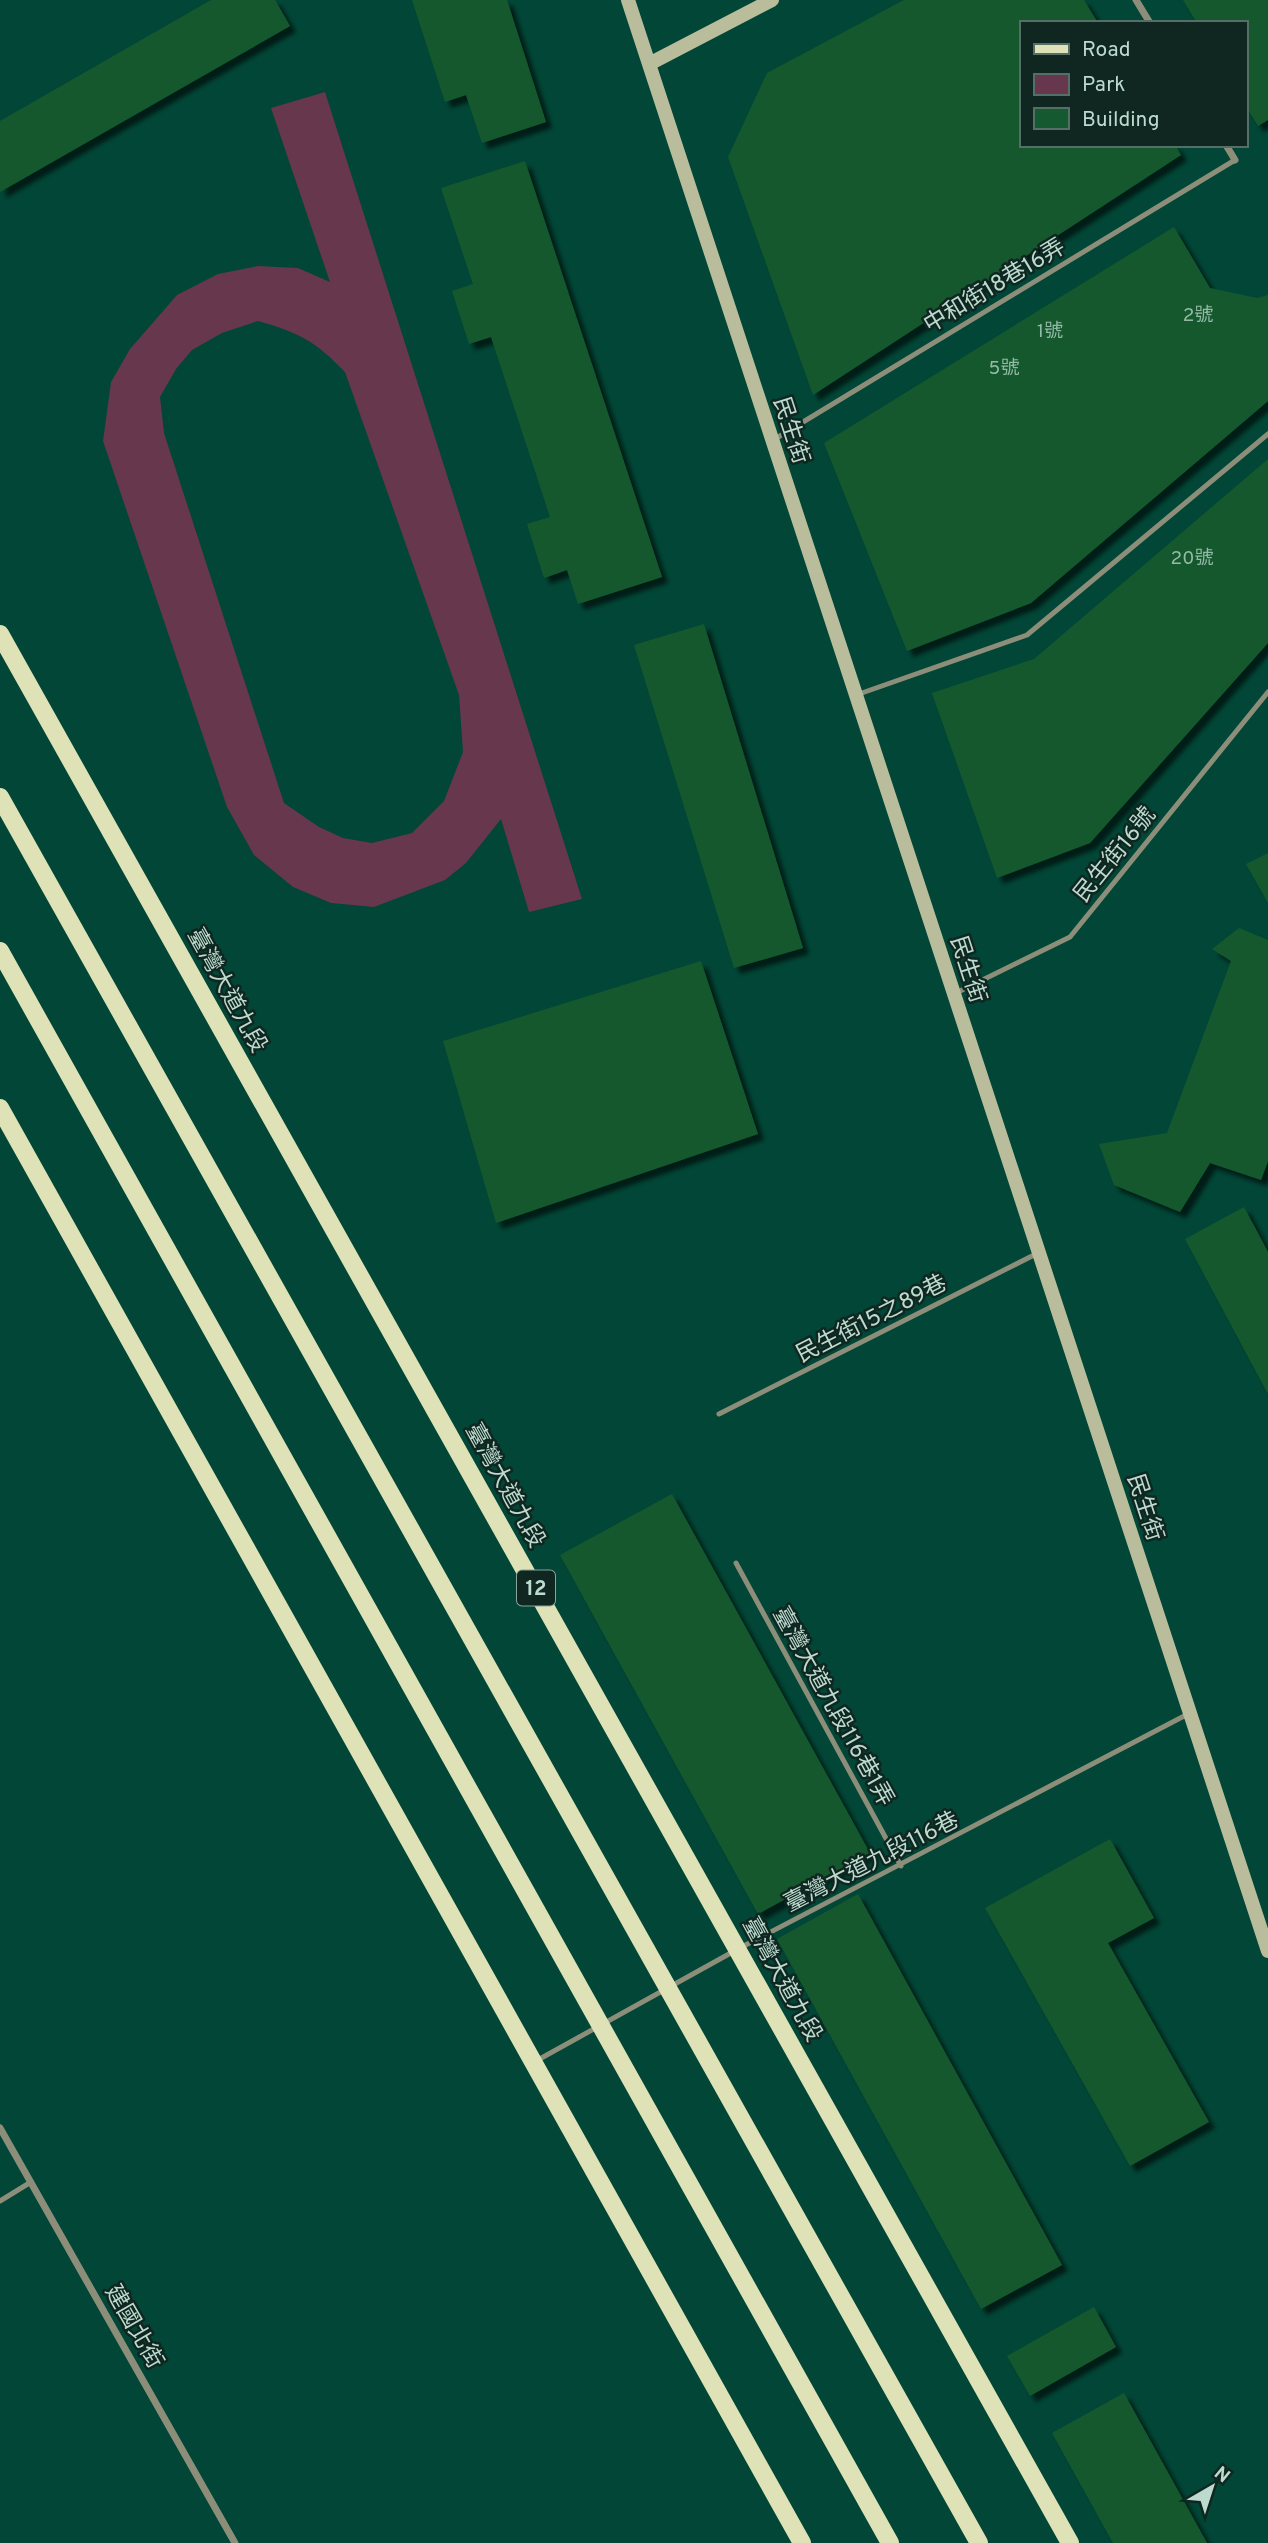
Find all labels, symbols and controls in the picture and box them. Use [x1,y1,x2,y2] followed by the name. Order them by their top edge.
[1020,21,1247,147] legend
[1082,37,1131,64] text: Road
[1082,72,1125,99] text: Park
[1082,107,1160,134] text: Building
[919,234,1071,341] street label: 中和街18巷16弄
[1183,304,1213,328] house number: 2號
[1037,320,1063,344] house number: 1號
[989,357,1019,381] house number: 5號
[765,393,814,468] street label: 民生街
[1171,547,1213,571] house number: 20號
[1069,802,1163,909] street label: 民生街16號
[180,924,272,1059] street label: 臺灣大道九段
[942,932,991,1007] street label: 民生街
[792,1270,952,1371] street label: 民生街15之89巷
[458,1419,550,1554] street label: 臺灣大道九段
[1119,1470,1168,1545] street label: 民生街
[517,1570,555,1606] road number: 12
[765,1602,899,1812] street label: 臺灣大道九段116巷1弄
[780,1807,964,1920] street label: 臺灣大道九段116巷
[735,1913,827,2048] street label: 臺灣大道九段
[97,2280,168,2374] street label: 建國北街
[1177,2452,1247,2522] north arrow
[1209,2462,1234,2489] text: N

